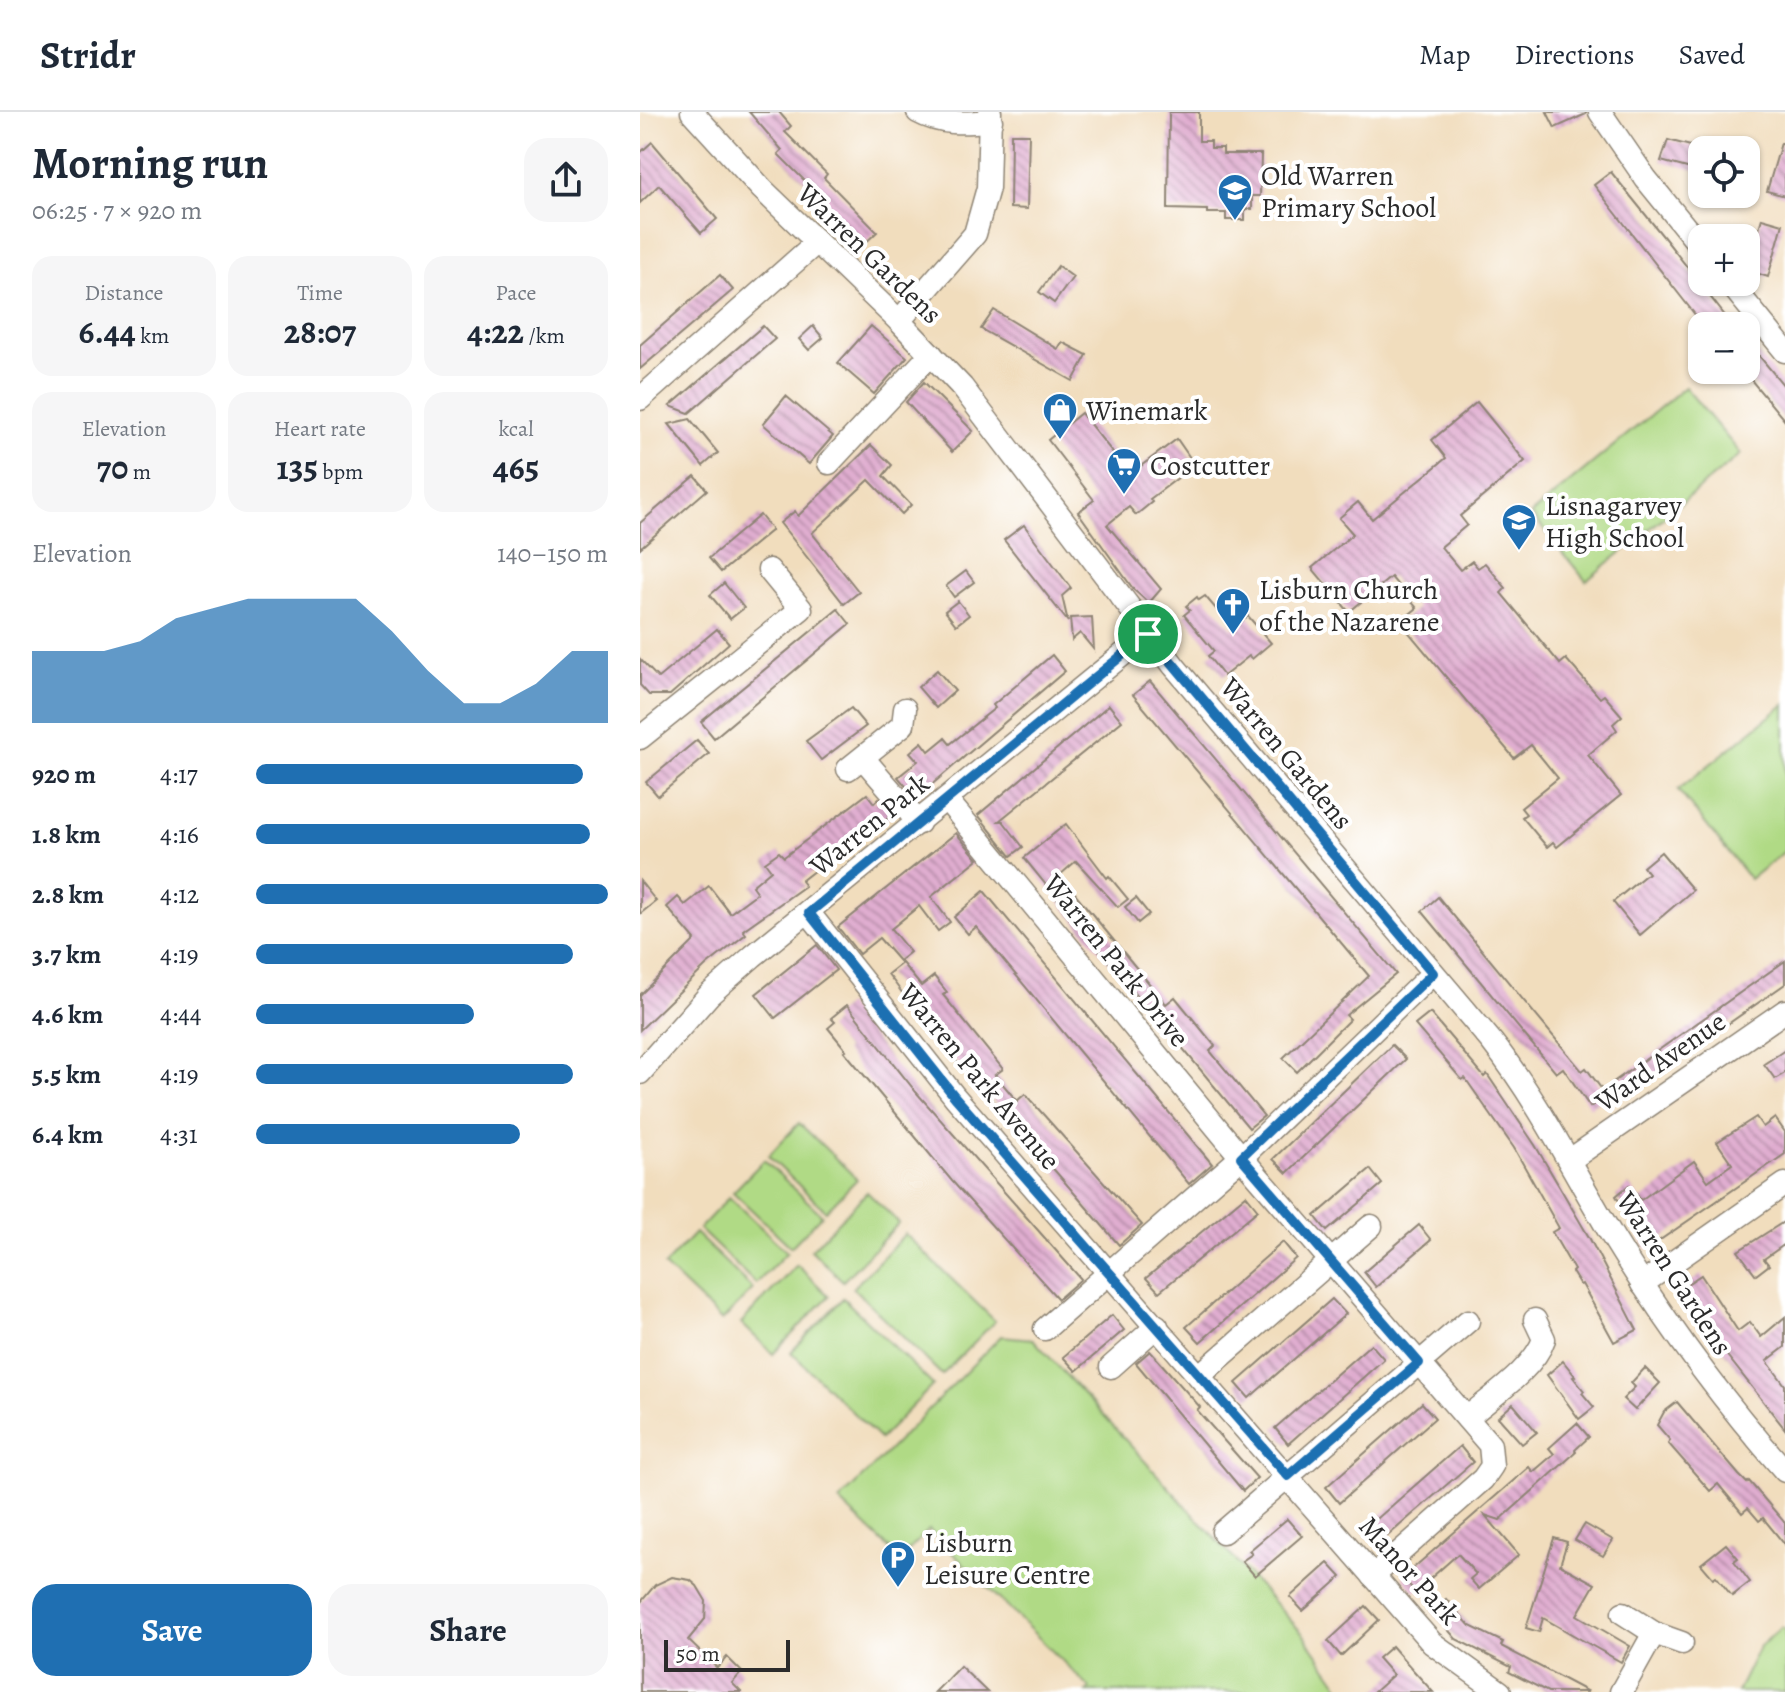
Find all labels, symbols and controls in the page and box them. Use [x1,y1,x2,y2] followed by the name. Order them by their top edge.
[40,29,136,81] text: Stridr
[1419,36,1470,74] text: Map
[1514,36,1635,74] text: Directions
[1679,36,1745,74] text: Saved
[32,133,268,193] text: Morning run
[1688,136,1760,384] map controls
[1688,136,1760,208] button: locate
[524,138,608,222] button: share
[1261,157,1436,227] place label: Old Warren Primary School
[1216,172,1254,222] school or university icon: Old Warren Primary School
[788,174,950,333] street label: Warren Gardens
[32,193,202,228] text: 06:25 · 7 × 920 m
[1688,224,1760,296] button: +
[85,278,163,308] text: Distance
[297,278,343,308] text: Time
[496,278,536,308] text: Pace
[79,308,136,355] text: 6.44
[284,308,356,355] text: 28:07
[467,308,524,355] text: 4:22
[1688,312,1760,384] button: −
[136,321,169,351] text: km
[524,321,565,351] text: /km
[1041,391,1079,441] shop icon: Winemark
[1085,392,1208,430] place label: Winemark
[82,414,166,444] text: Elevation
[274,414,366,444] text: Heart rate
[498,414,534,444] text: kcal
[97,444,128,491] text: 70
[277,444,318,491] text: 135
[493,444,539,491] text: 465
[1105,446,1143,496] supermarket icon: Costcutter
[1150,447,1270,485] place label: Costcutter
[128,457,151,487] text: m
[318,457,363,487] text: bpm
[1545,487,1684,557] place label: Lisnagarvey High School
[1500,502,1538,552] school or university icon: Lisnagarvey High School
[32,536,132,571] text: Elevation
[497,536,608,571] text: 140–150 m
[1259,571,1439,641] place label: Lisburn Church of the Nazarene
[1214,586,1252,636] church icon: Lisburn Church of the Nazarene
[1114,600,1182,668] pin
[1126,612,1170,656] icon: arrive
[1211,669,1361,838] street label: Warren Gardens
[32,757,96,792] text: 920 m
[160,757,198,792] text: 4:17
[801,765,938,886] street label: Warren Park
[32,817,101,852] text: 1.8 km
[160,817,199,852] text: 4:16
[1034,865,1198,1055] street label: Warren Park Drive
[32,877,104,912] text: 2.8 km
[160,877,199,912] text: 4:12
[32,937,101,972] text: 3.7 km
[160,937,199,972] text: 4:19
[889,974,1069,1178] street label: Warren Park Avenue
[32,997,103,1032] text: 4.6 km
[160,997,202,1032] text: 4:44
[1587,1003,1733,1121] street label: Ward Avenue
[32,1057,101,1092] text: 5.5 km
[160,1057,199,1092] text: 4:19
[32,1117,103,1152] text: 6.4 km
[160,1117,198,1152] text: 4:31
[1607,1184,1741,1363] street label: Warren Gardens
[1350,1508,1468,1633] street label: Manor Park
[924,1524,1091,1594] place label: Lisburn Leisure Centre
[879,1539,917,1589] parking icon: Lisburn Leisure Centre
[32,1584,312,1676] button: Save
[328,1584,608,1676] button: Share
[664,1636,790,1672] scale bar
[676,1639,720,1669] text: 50 m

